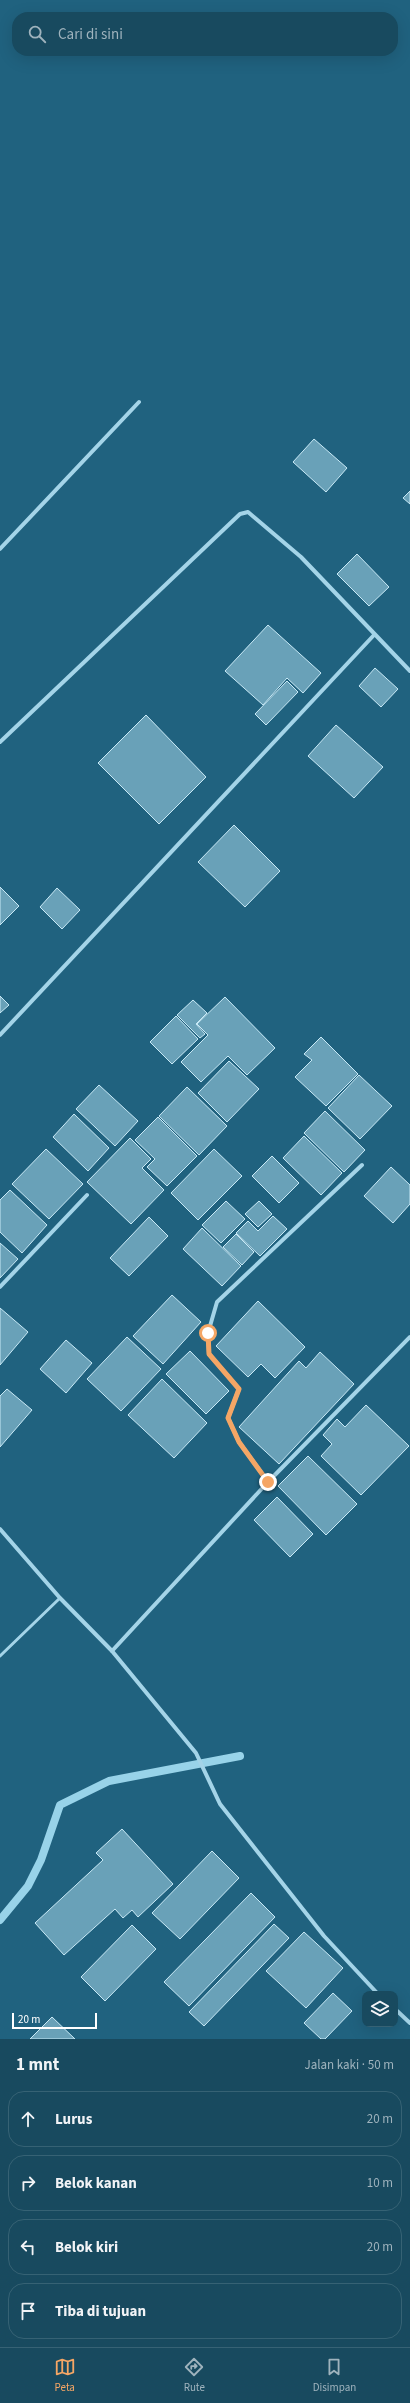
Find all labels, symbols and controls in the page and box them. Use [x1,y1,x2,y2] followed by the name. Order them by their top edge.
[12,12,398,56] search box
[26,23,48,45] icon: search
[58,24,123,45] text: Cari di sini
[199,1324,217,1342] route start
[259,1473,277,1491] route end
[362,1991,398,2027] map controls
[362,1991,398,2027] button: layers
[12,2011,97,2030] scale bar
[18,2012,40,2027] text: 20 m
[16,2053,59,2077] text: 1 mnt
[304,2056,394,2074] text: Jalan kaki · 50 m
[17,2108,39,2130] icon: ahead
[55,2109,92,2130] text: Lurus
[367,2110,393,2128] text: 20 m
[17,2172,39,2194] icon: right
[55,2173,137,2194] text: Belok kanan
[367,2174,393,2192] text: 10 m
[17,2236,39,2258] icon: left
[55,2237,118,2258] text: Belok kiri
[367,2238,393,2256] text: 20 m
[17,2300,39,2322] icon: arrive
[55,2301,146,2322] text: Tiba di tujuan
[54,2356,76,2395] tab: Peta
[183,2356,205,2395] tab: Rute
[313,2356,356,2395] tab: Disimpan

